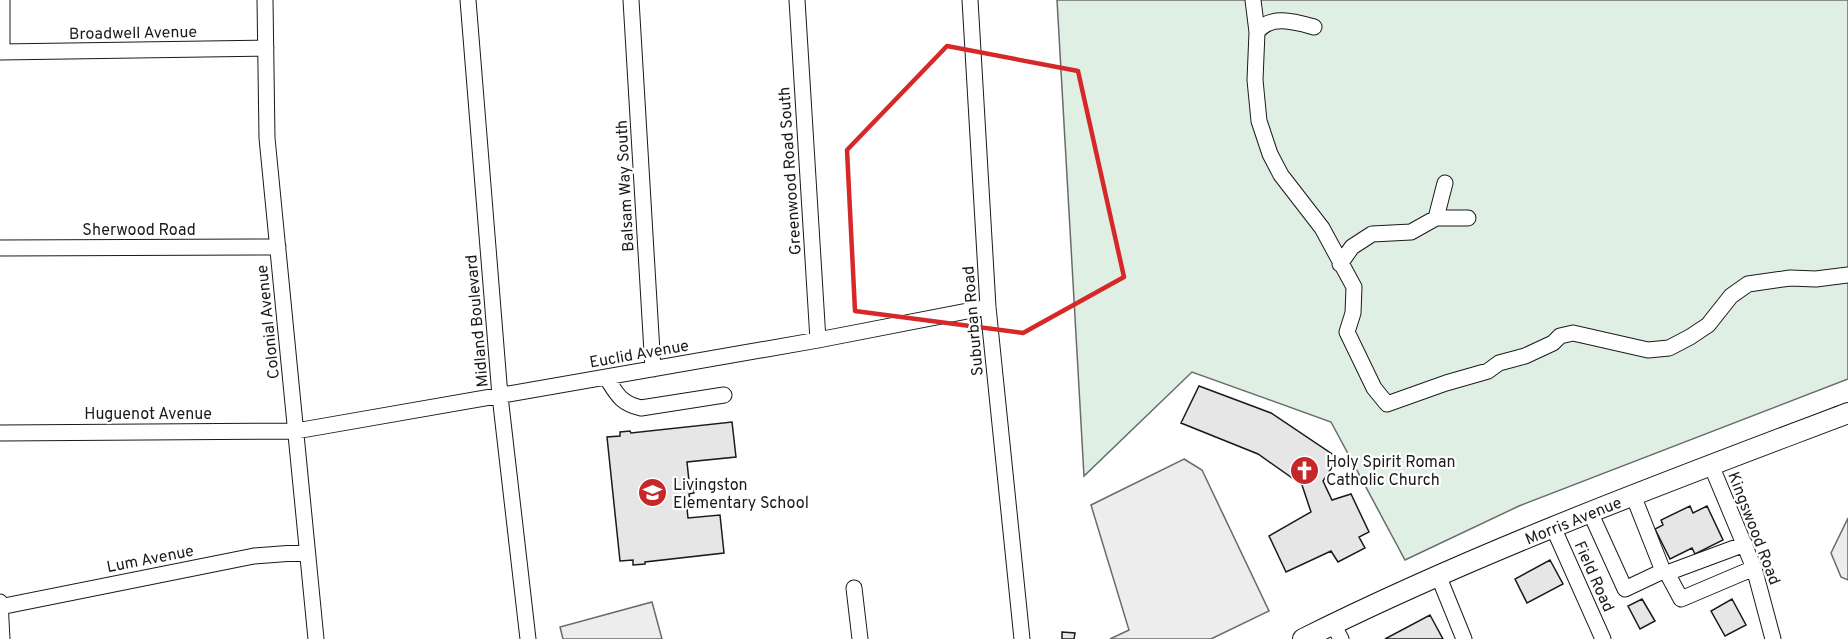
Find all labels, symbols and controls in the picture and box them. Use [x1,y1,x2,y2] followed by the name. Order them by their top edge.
[69,23,197,45] street label: Broadwell Avenue
[775,86,807,256] street label: Greenwood Road South
[613,120,639,252] street label: Balsam Way South
[82,221,196,241] street label: Sherwood Road
[462,254,494,388] street label: Midland Boulevard
[253,264,285,380] street label: Colonial Avenue
[959,265,989,377] street label: Suburban Road
[588,336,691,374] street label: Euclid Avenue
[84,405,212,425] street label: Huguenot Avenue
[1326,453,1456,491] place label: Holy Spirit Roman Catholic Church
[1289,454,1321,486] church icon: Holy Spirit Roman Catholic Church
[1722,469,1784,588] street label: Kingswood Road
[673,476,809,514] place label: Livingston Elementary School
[636,477,668,509] school or university icon: Livingston Elementary School
[1523,493,1625,550] street label: Morris Avenue
[1569,538,1618,615] street label: Field Road
[105,542,196,578] street label: Lum Avenue

